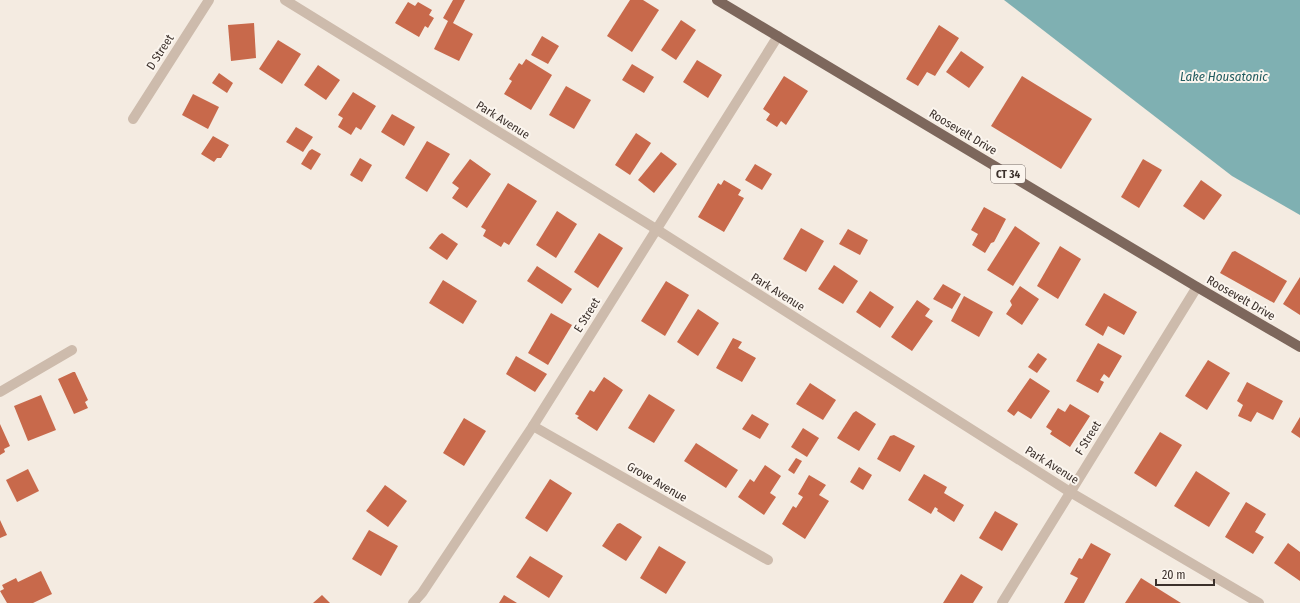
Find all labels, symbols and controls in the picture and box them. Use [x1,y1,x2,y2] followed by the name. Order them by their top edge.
[143,32,177,72] street label: D Street
[1180,69,1268,84] water label: Lake Housatonic
[474,98,532,142] street label: Park Avenue
[927,106,999,158] street label: Roosevelt Drive
[991,165,1025,183] road number: CT 34
[749,270,807,314] street label: Park Avenue
[1204,273,1278,323] street label: Roosevelt Drive
[571,295,603,335] street label: E Street
[1072,418,1104,458] street label: F Street
[1023,443,1081,487] street label: Park Avenue
[624,459,690,505] street label: Grove Avenue
[1156,561,1214,587] scale bar
[1162,568,1186,582] text: 20 m

